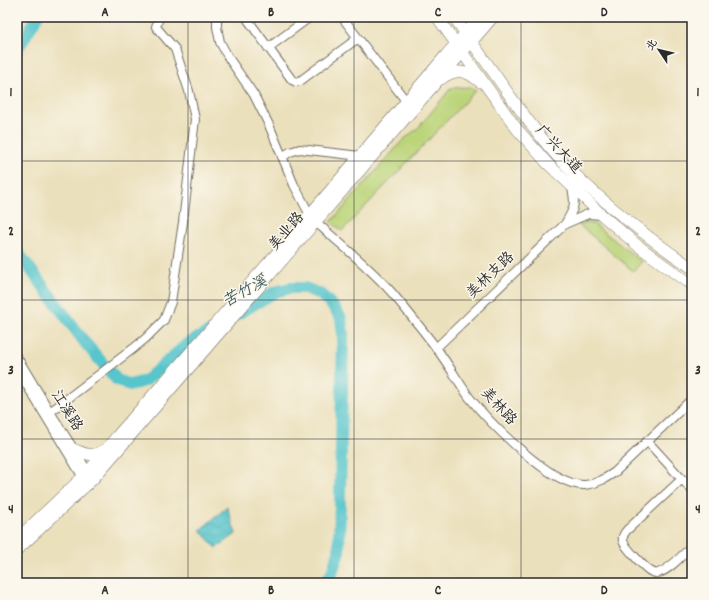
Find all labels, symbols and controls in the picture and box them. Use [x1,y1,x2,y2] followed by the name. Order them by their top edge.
[101,4,109,23] text: A
[268,4,274,23] text: B
[435,4,442,23] text: C
[601,4,608,23] text: D
[639,30,679,70] north arrow
[643,36,662,55] text: 北
[10,84,13,103] text: 1
[697,84,700,103] text: 1
[529,121,587,179] street label: 广兴大道
[264,208,310,256] street label: 美业路
[8,223,14,242] text: 2
[695,223,701,242] text: 2
[462,247,520,305] street label: 美林支路
[218,270,272,314] water label: 苦竹溪
[8,362,14,381] text: 3
[695,362,701,381] text: 3
[475,383,521,431] street label: 美林路
[45,386,87,436] street label: 江溪路
[8,501,14,520] text: 4
[695,501,701,520] text: 4
[101,582,109,600] text: A
[268,582,274,600] text: B
[435,582,442,600] text: C
[601,582,608,600] text: D

